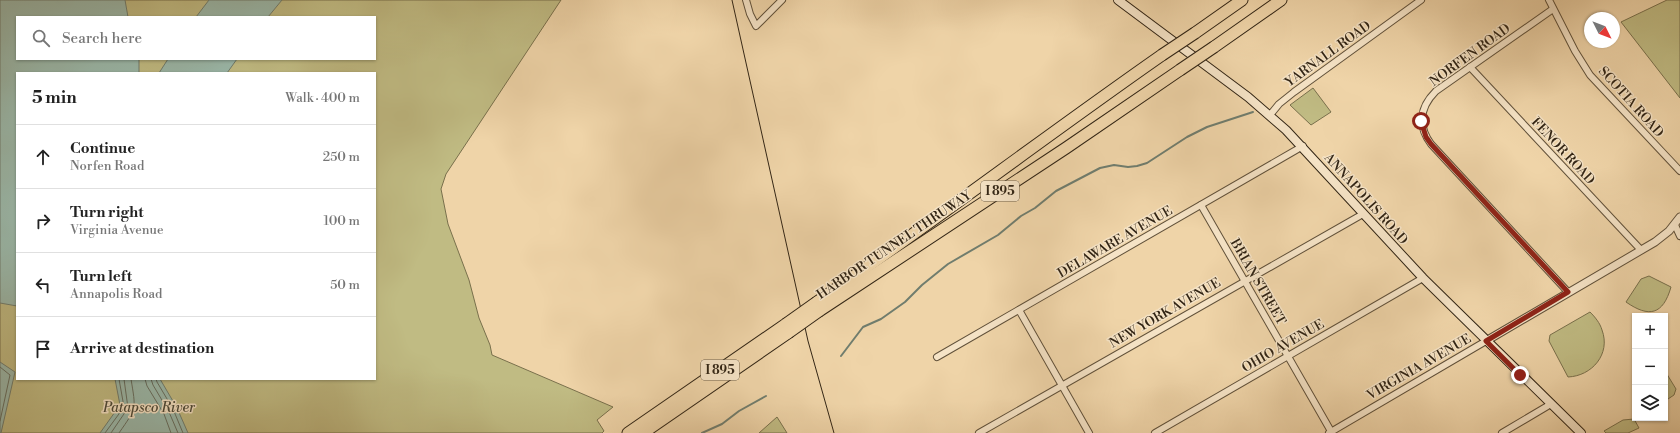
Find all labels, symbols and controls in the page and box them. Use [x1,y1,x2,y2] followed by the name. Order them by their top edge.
[1584,12,1620,48] north arrow
[16,16,376,60] search box
[1281,18,1374,91] street label: YARNALL ROAD
[1427,20,1513,90] street label: NORFEN ROAD
[30,27,52,49] icon: search
[62,29,142,48] text: Search here
[1595,63,1667,141] street label: SCOTIA ROAD
[32,87,77,109] text: 5 min
[285,90,360,106] text: Walk · 400 m
[1412,112,1430,130] route start
[1528,114,1598,188] street label: FENOR ROAD
[70,139,135,158] text: Continue
[32,146,54,168] icon: ahead
[323,149,360,165] text: 250 m
[1320,149,1411,248] street label: ANNAPOLIS ROAD
[70,158,144,174] text: Norfen Road
[981,181,1019,201] road number: I 895
[814,186,976,303] street label: HARBOR TUNNEL THRUWAY
[70,203,144,222] text: Turn right
[1055,203,1175,281] street label: DELAWARE AVENUE
[32,210,54,232] icon: right
[324,213,360,229] text: 100 m
[70,222,164,238] text: Virginia Avenue
[1226,235,1289,328] street label: BRIAN STREET
[70,267,132,286] text: Turn left
[32,274,54,296] icon: left
[1107,275,1223,351] street label: NEW YORK AVENUE
[330,277,360,293] text: 50 m
[70,286,162,302] text: Annapolis Road
[1632,313,1668,421] map controls
[1632,313,1668,349] button: +
[1239,316,1327,376] street label: OHIO AVENUE
[1363,331,1474,404] street label: VIRGINIA AVENUE
[32,338,54,360] icon: arrive
[70,339,214,358] text: Arrive at destination
[1632,349,1668,385] button: −
[701,360,739,380] road number: I 895
[1511,366,1529,384] route end
[1632,385,1668,421] button: layers
[102,399,196,417] water label: Patapsco River

